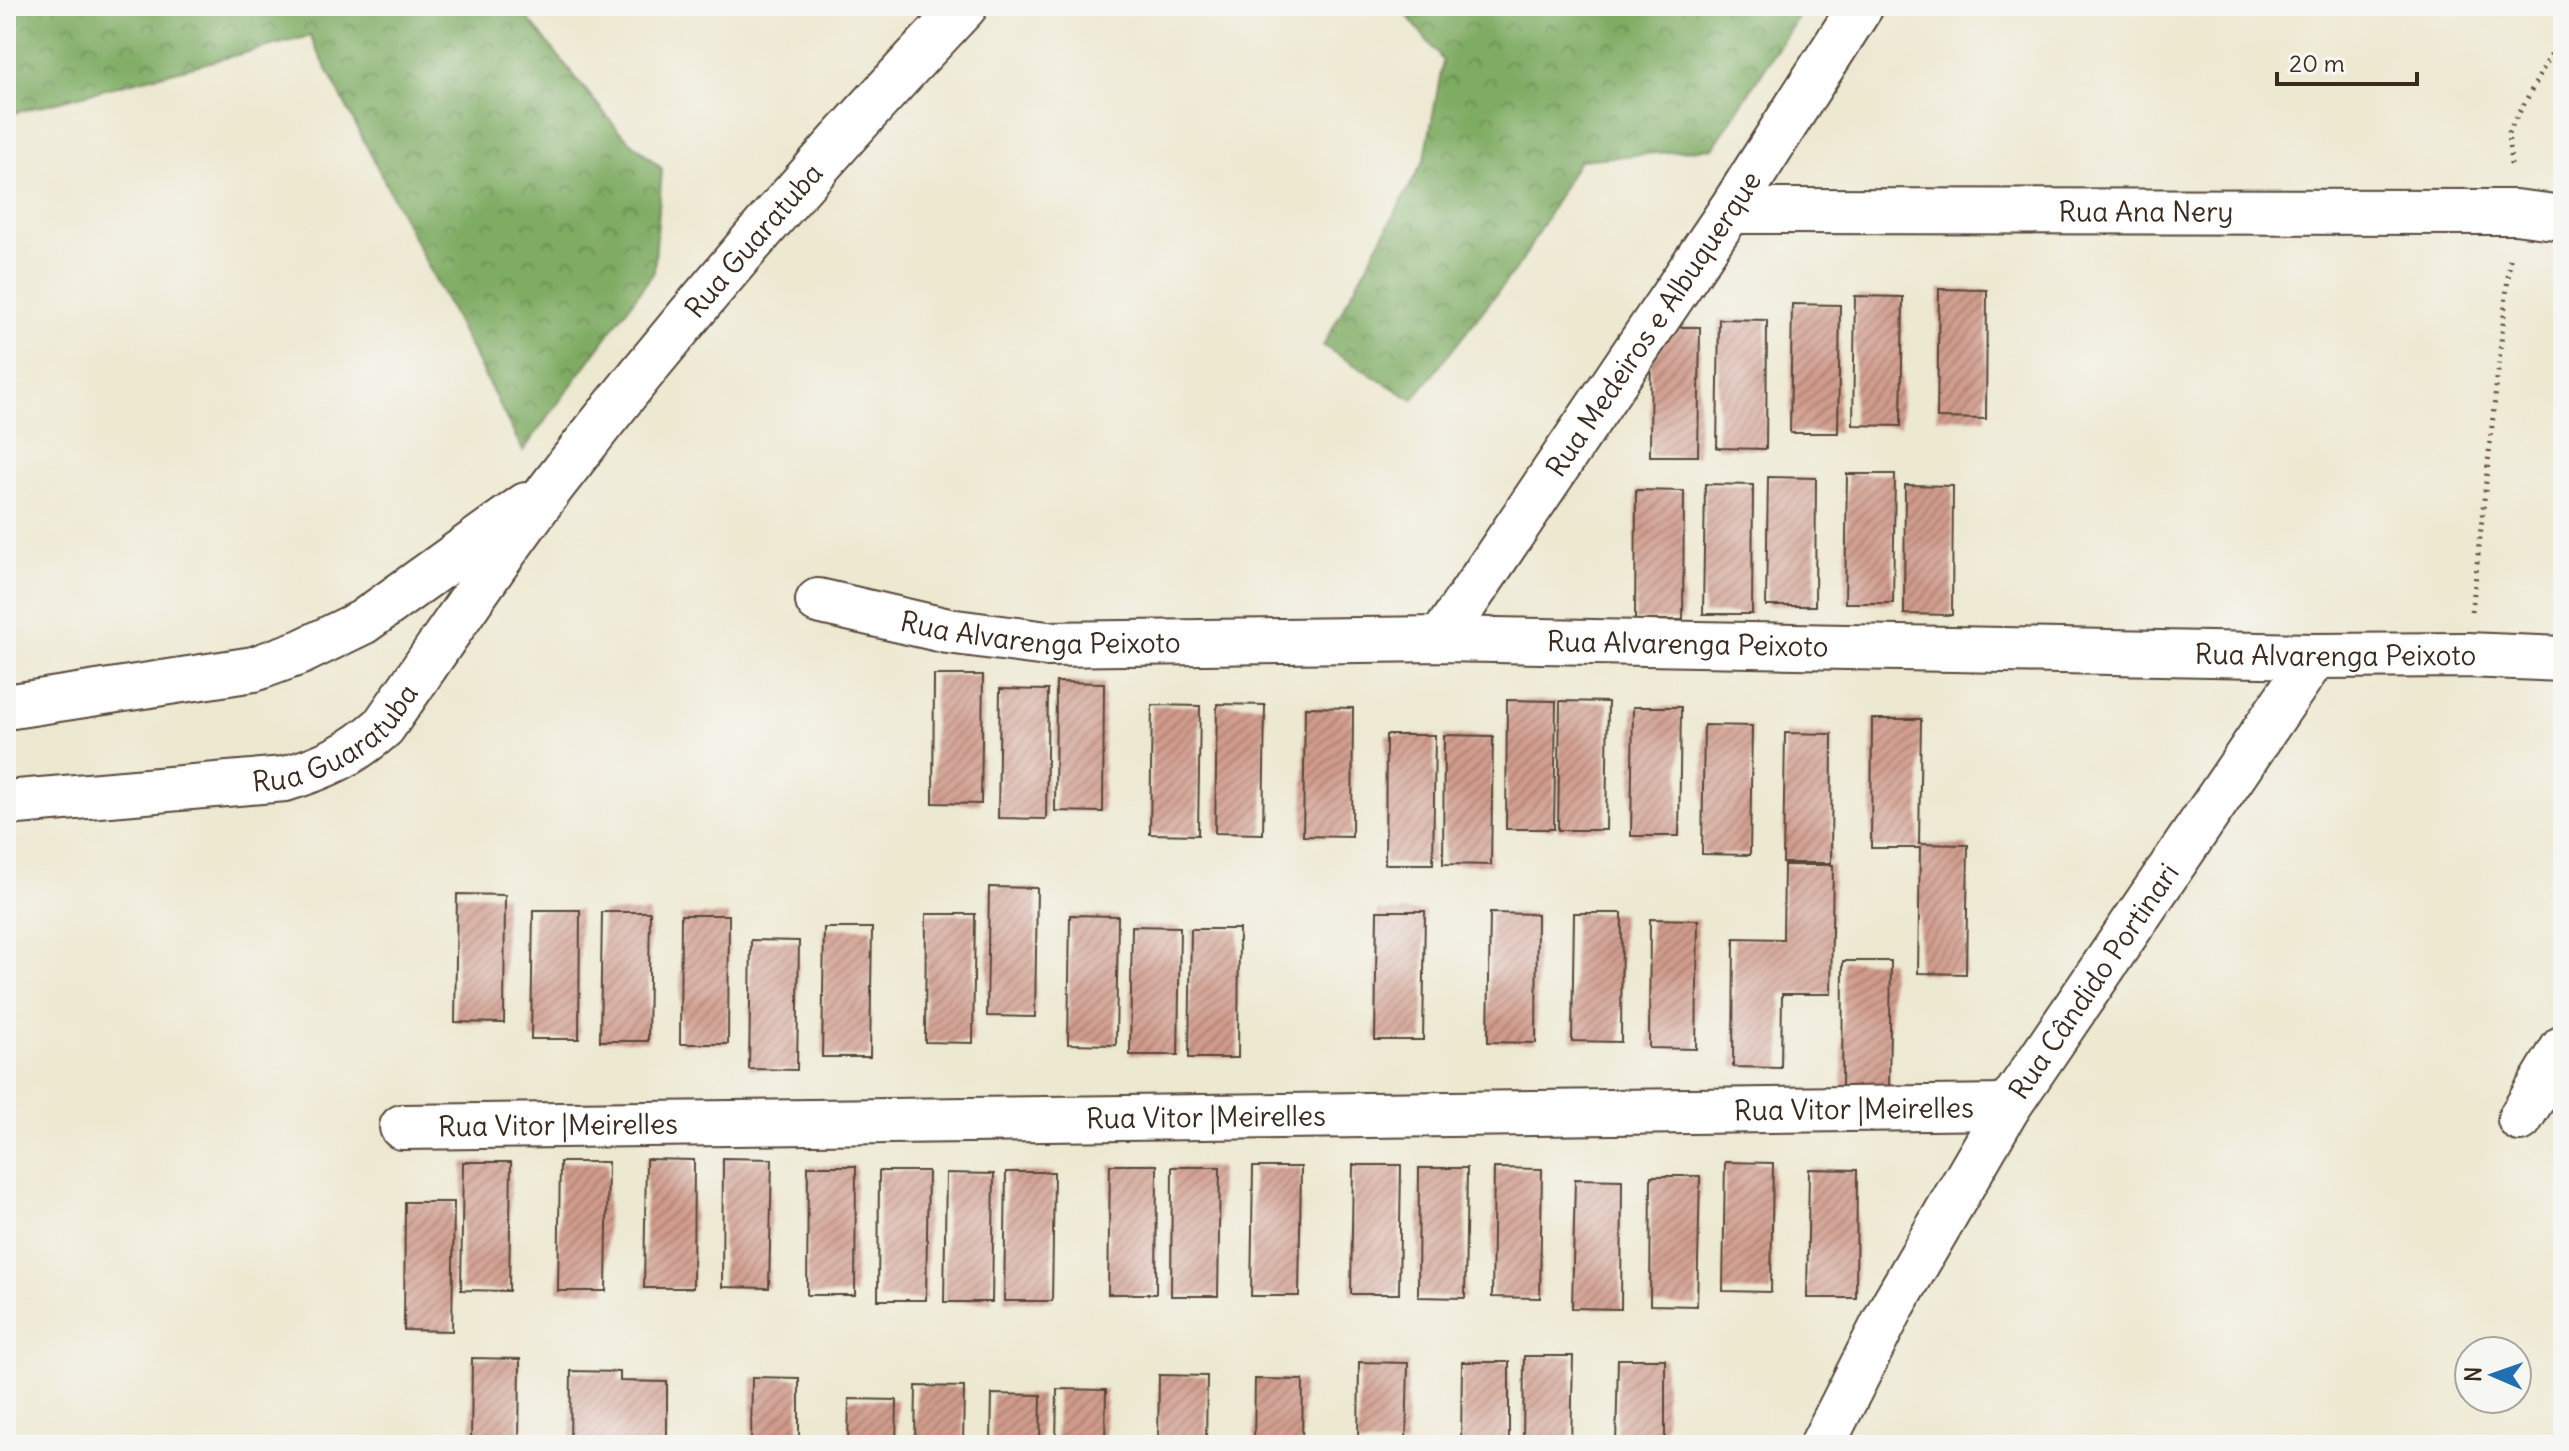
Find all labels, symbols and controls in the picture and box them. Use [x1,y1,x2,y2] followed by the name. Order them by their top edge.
[2277,36,2417,86] scale bar
[2289,48,2345,78] text: 20 m
[677,155,830,325] street label: Rua Guaratuba
[1538,164,1769,484] street label: Rua Medeiros e Albuquerque
[2058,193,2234,230] street label: Rua Ana Nery
[897,603,1181,662] street label: Rua Alvarenga Peixoto
[1547,623,1829,665] street label: Rua Alvarenga Peixoto
[2194,636,2477,674] street label: Rua Alvarenga Peixoto
[251,677,426,800] street label: Rua Guaratuba
[2001,856,2187,1106] street label: Rua Cândido Portinari
[1734,1089,1974,1128] street label: Rua Vitor |Meirelles
[1086,1097,1326,1136] street label: Rua Vitor |Meirelles
[438,1106,678,1145] street label: Rua Vitor |Meirelles
[2453,1335,2533,1415] north arrow
[2459,1366,2487,1382] text: N

